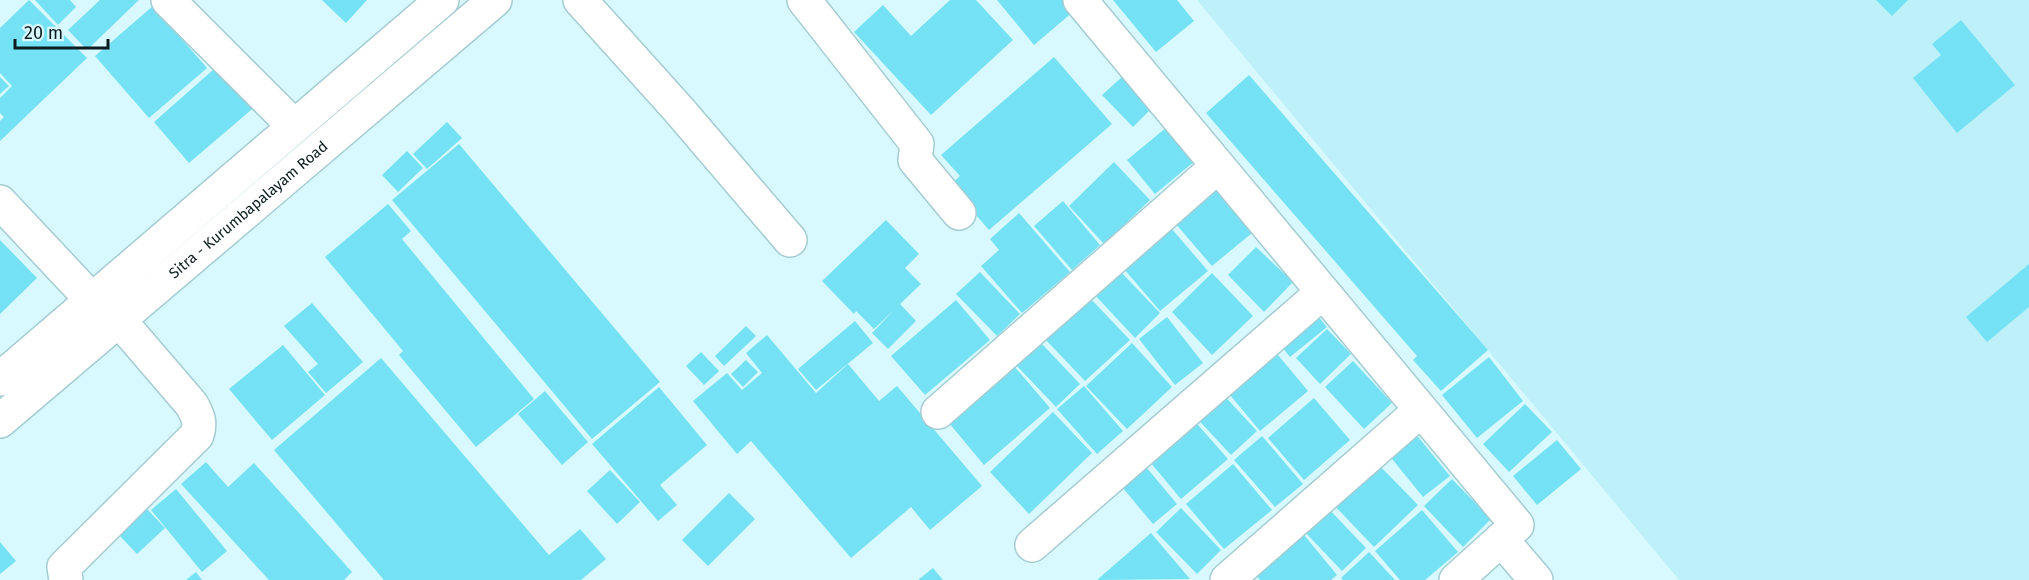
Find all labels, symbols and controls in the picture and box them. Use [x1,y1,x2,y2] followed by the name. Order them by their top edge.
[15,12,108,50] scale bar
[24,22,63,44] text: 20 m
[165,137,331,282] street label: Sitra - Kurumbapalayam Road

